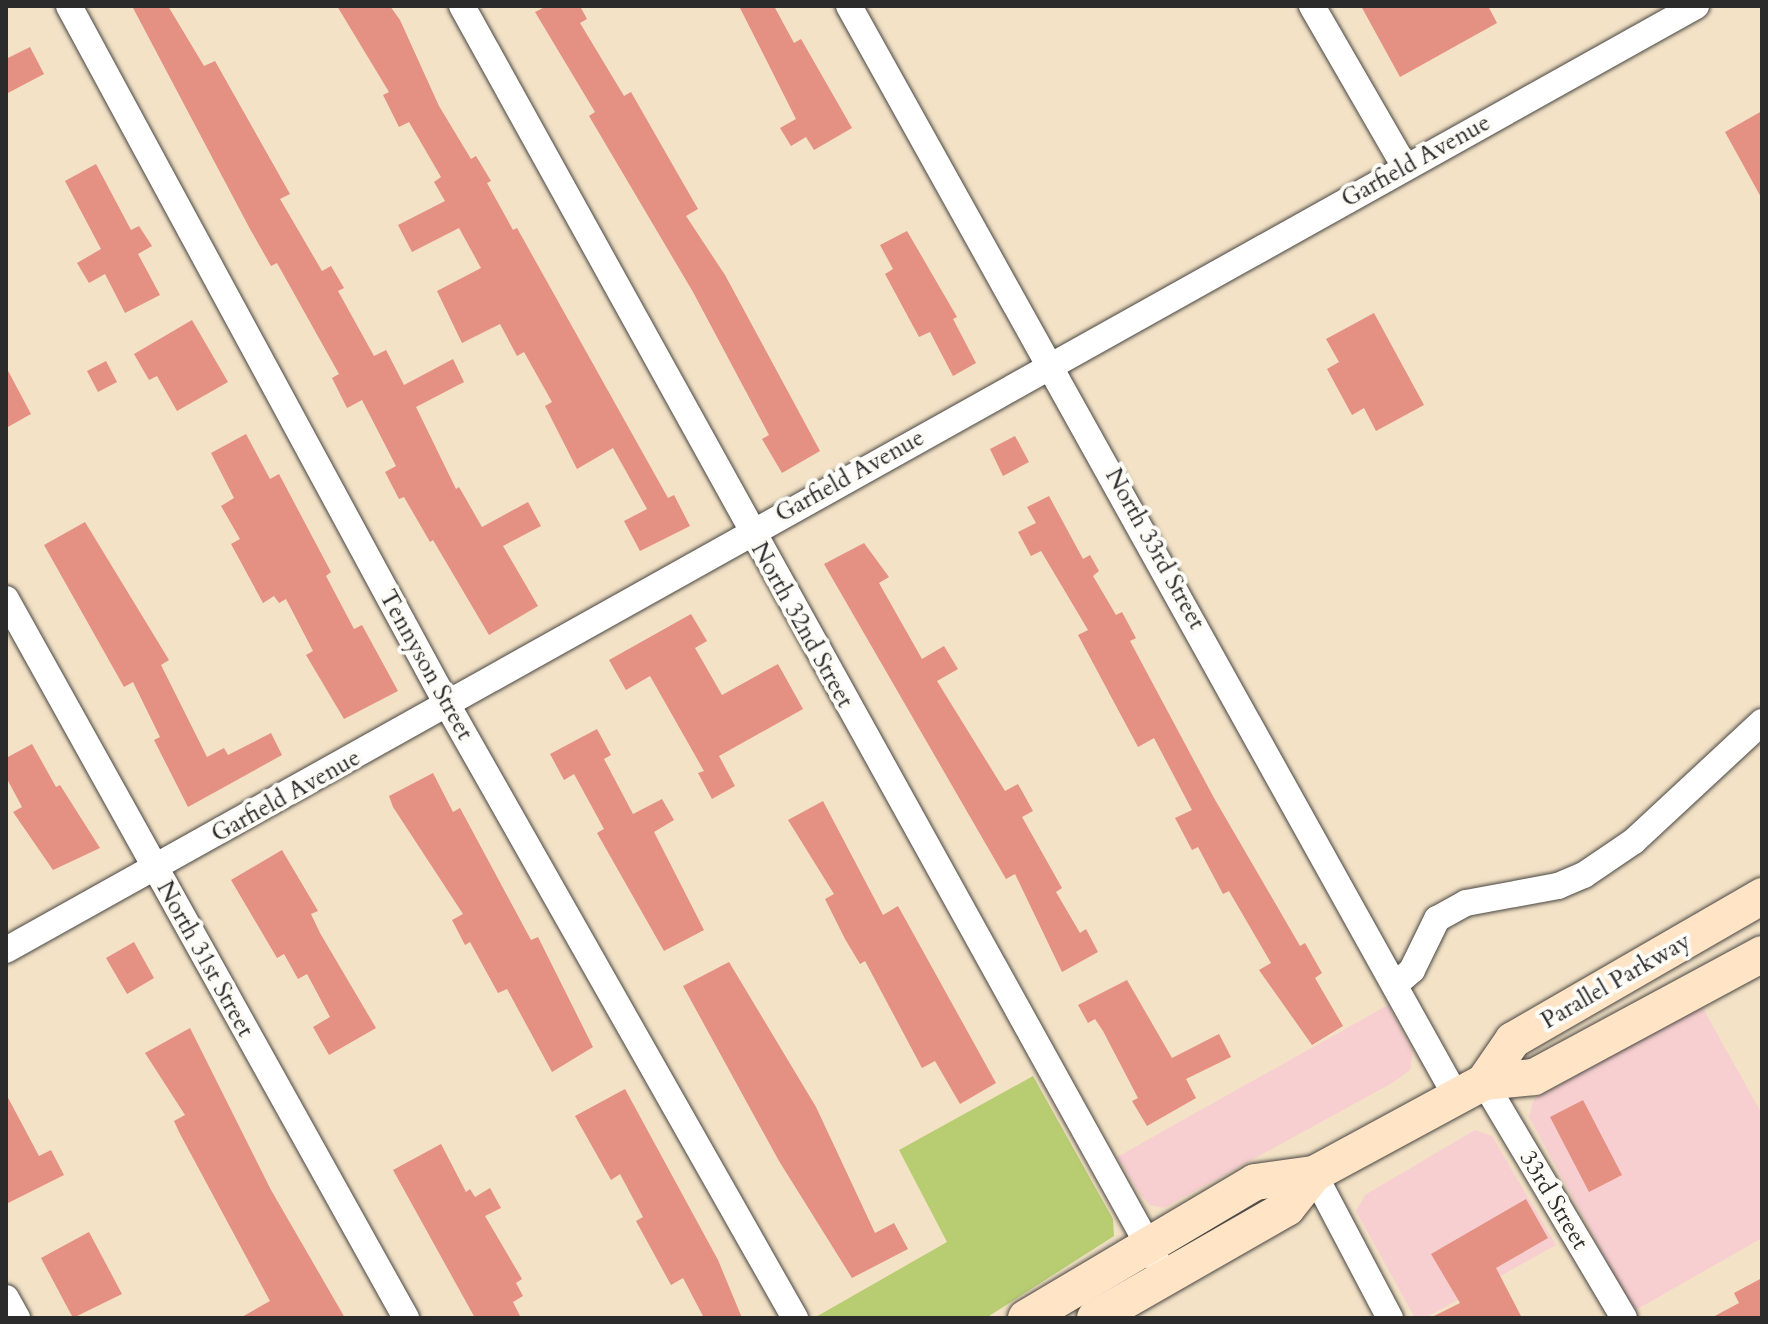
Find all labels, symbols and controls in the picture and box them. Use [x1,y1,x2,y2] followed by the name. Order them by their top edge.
[1337,108,1495,214] street label: Garfield Avenue
[771,423,929,529] street label: Garfield Avenue
[1099,463,1211,635] street label: North 33rd Street
[745,537,859,713] street label: North 32nd Street
[373,585,479,745] street label: Tennyson Street
[207,743,365,849] street label: Garfield Avenue
[150,876,260,1042] street label: North 31st Street
[1536,927,1696,1035] street label: Parallel Parkway
[1513,1145,1595,1255] street label: 33rd Street

